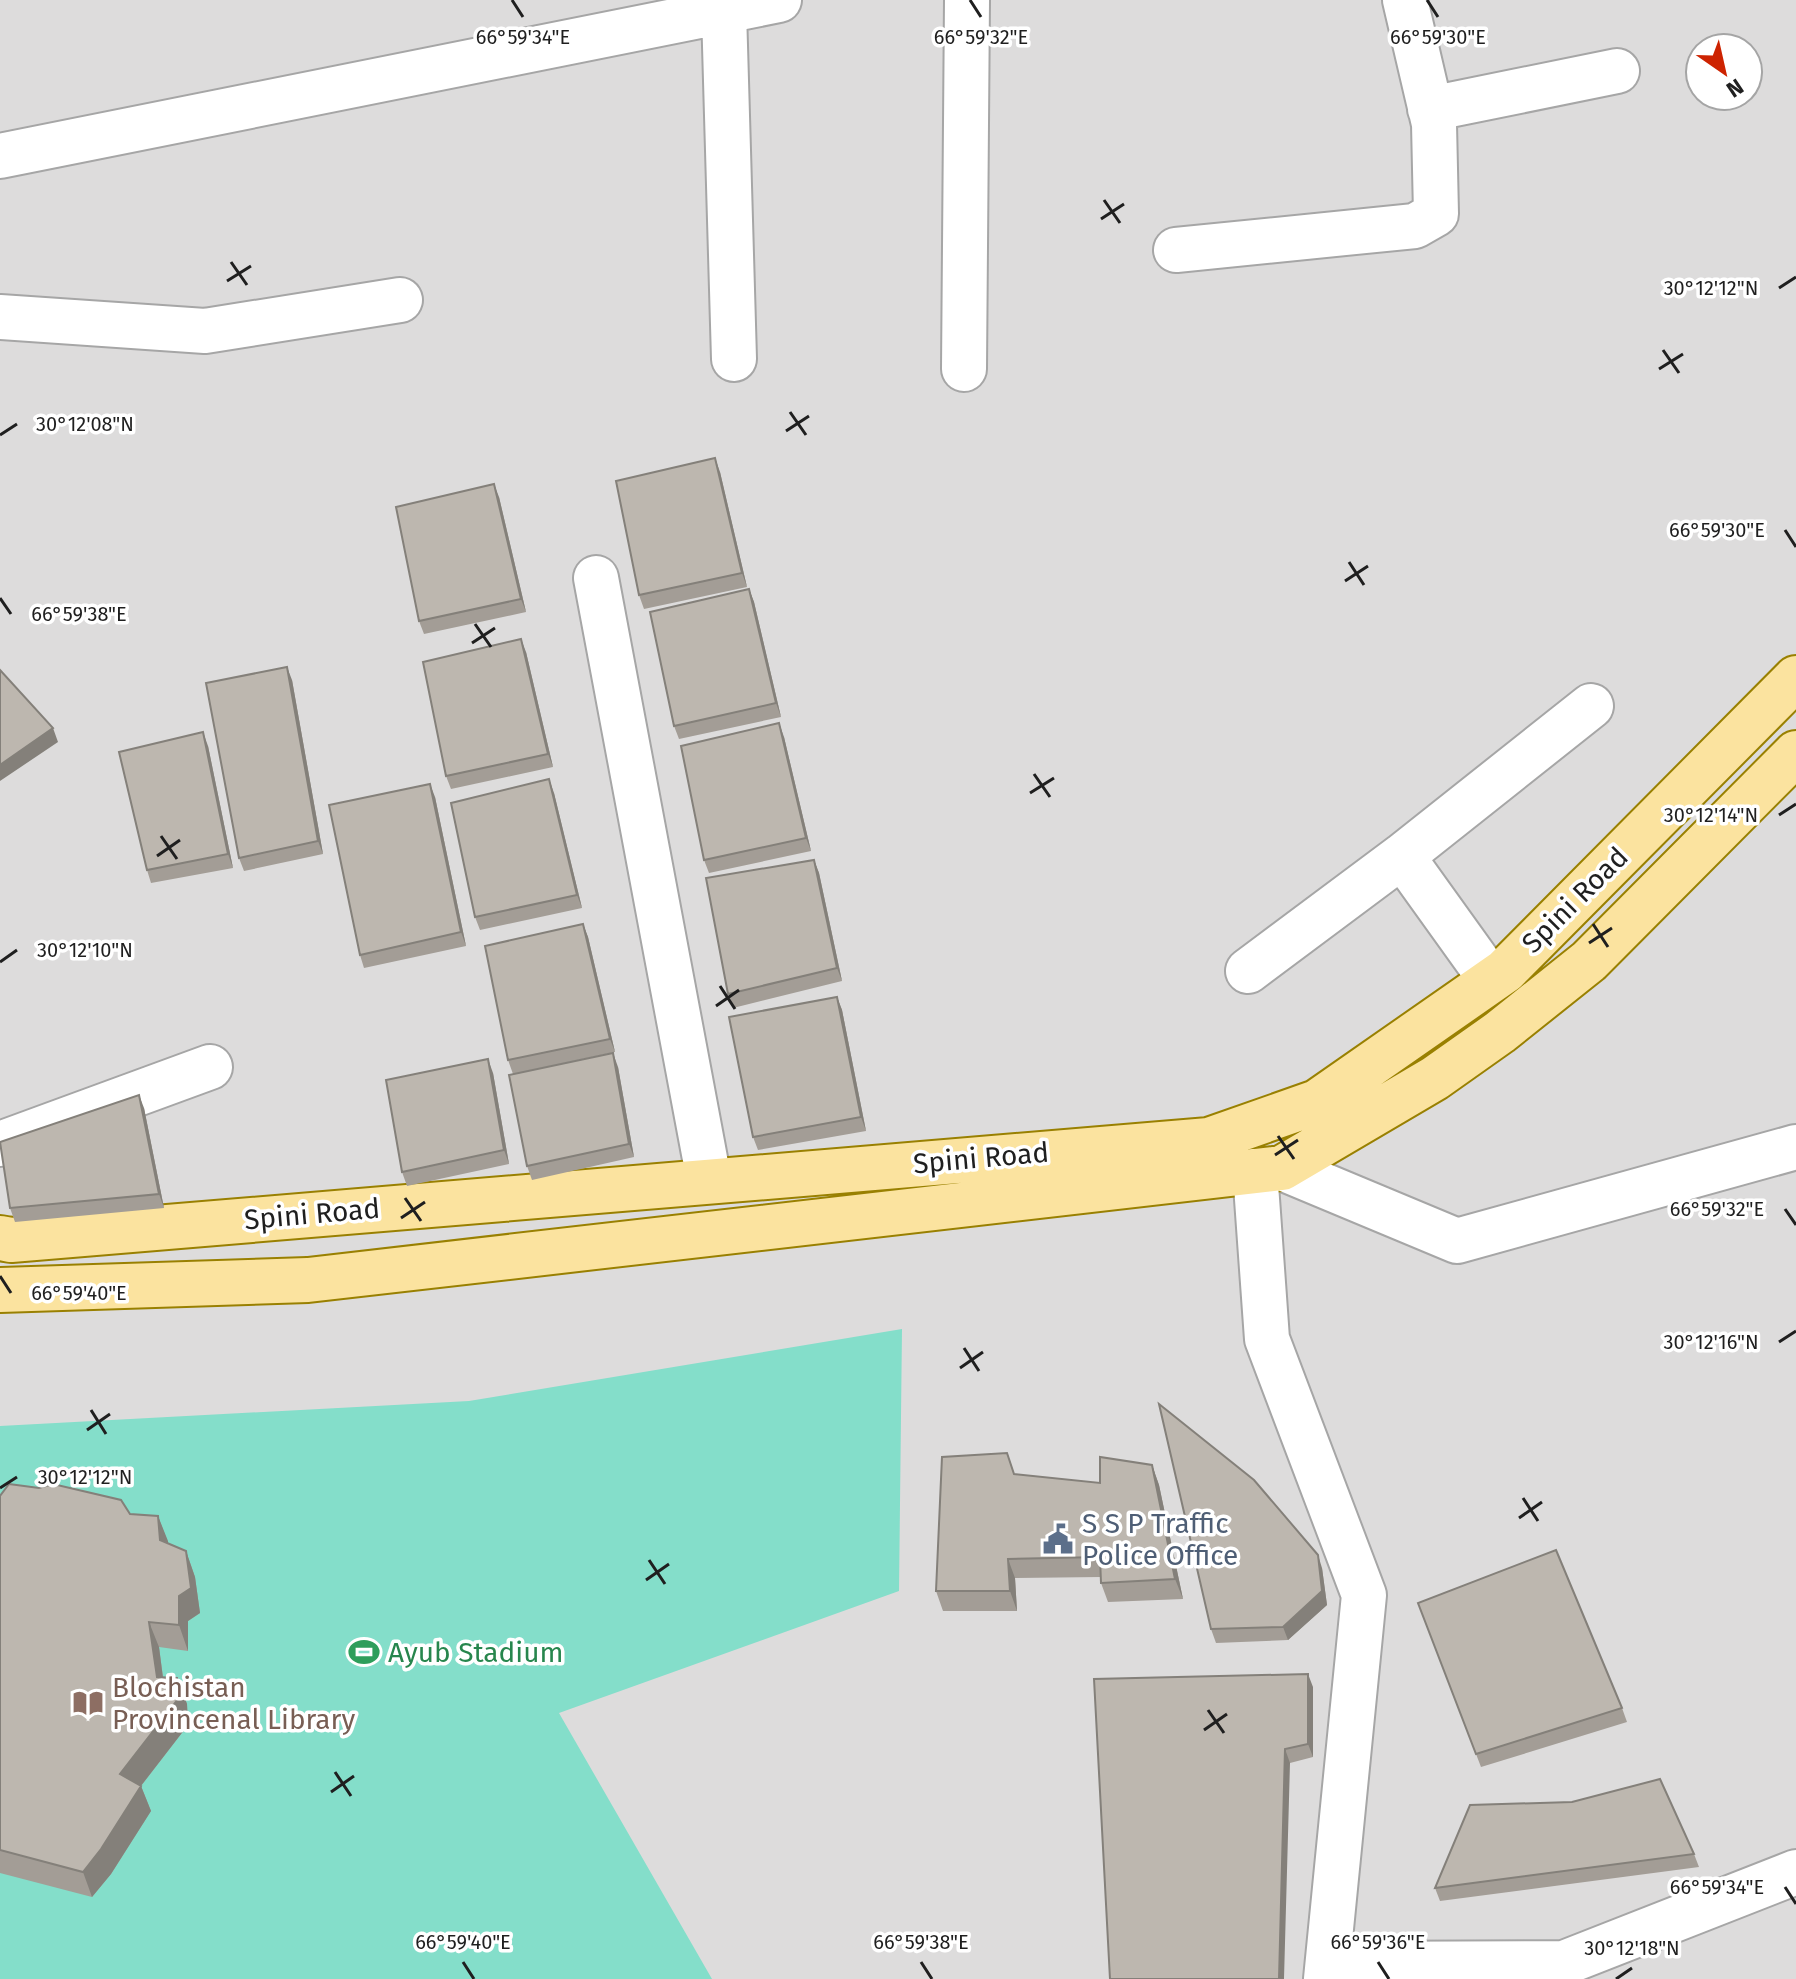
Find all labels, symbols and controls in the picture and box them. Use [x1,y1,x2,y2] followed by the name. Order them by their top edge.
[476,25,570,49] text: 66°59'34"E
[934,25,1028,49] text: 66°59'32"E
[1390,25,1486,49] text: 66°59'30"E
[1684,32,1764,112] north arrow
[1721,73,1749,103] text: N
[1664,276,1758,300] text: 30°12'12"N
[36,412,134,436] text: 30°12'08"N
[1669,518,1765,542] text: 66°59'30"E
[31,602,127,626] text: 66°59'38"E
[1664,803,1758,827] text: 30°12'14"N
[1515,840,1635,960] street label: Spini Road
[37,938,133,962] text: 30°12'10"N
[912,1136,1050,1180] street label: Spini Road
[243,1192,381,1236] street label: Spini Road
[1670,1197,1764,1221] text: 66°59'32"E
[31,1281,127,1305] text: 66°59'40"E
[1663,1330,1759,1354] text: 30°12'16"N
[38,1465,132,1489] text: 30°12'12"N
[1082,1507,1238,1572] place label: S S P Traffic Police Office
[1041,1522,1075,1556] public building icon: S S P Traffic Police Office
[347,1635,381,1669] sports icon: Ayub Stadium
[388,1636,564,1669] place label: Ayub Stadium
[112,1671,355,1736] place label: Blochistan Provincenal Library
[71,1686,105,1720] library icon: Blochistan Provincenal Library
[1670,1875,1764,1899] text: 66°59'34"E
[415,1930,511,1954] text: 66°59'40"E
[873,1930,969,1954] text: 66°59'38"E
[1330,1930,1426,1954] text: 66°59'36"E
[1584,1936,1680,1960] text: 30°12'18"N

